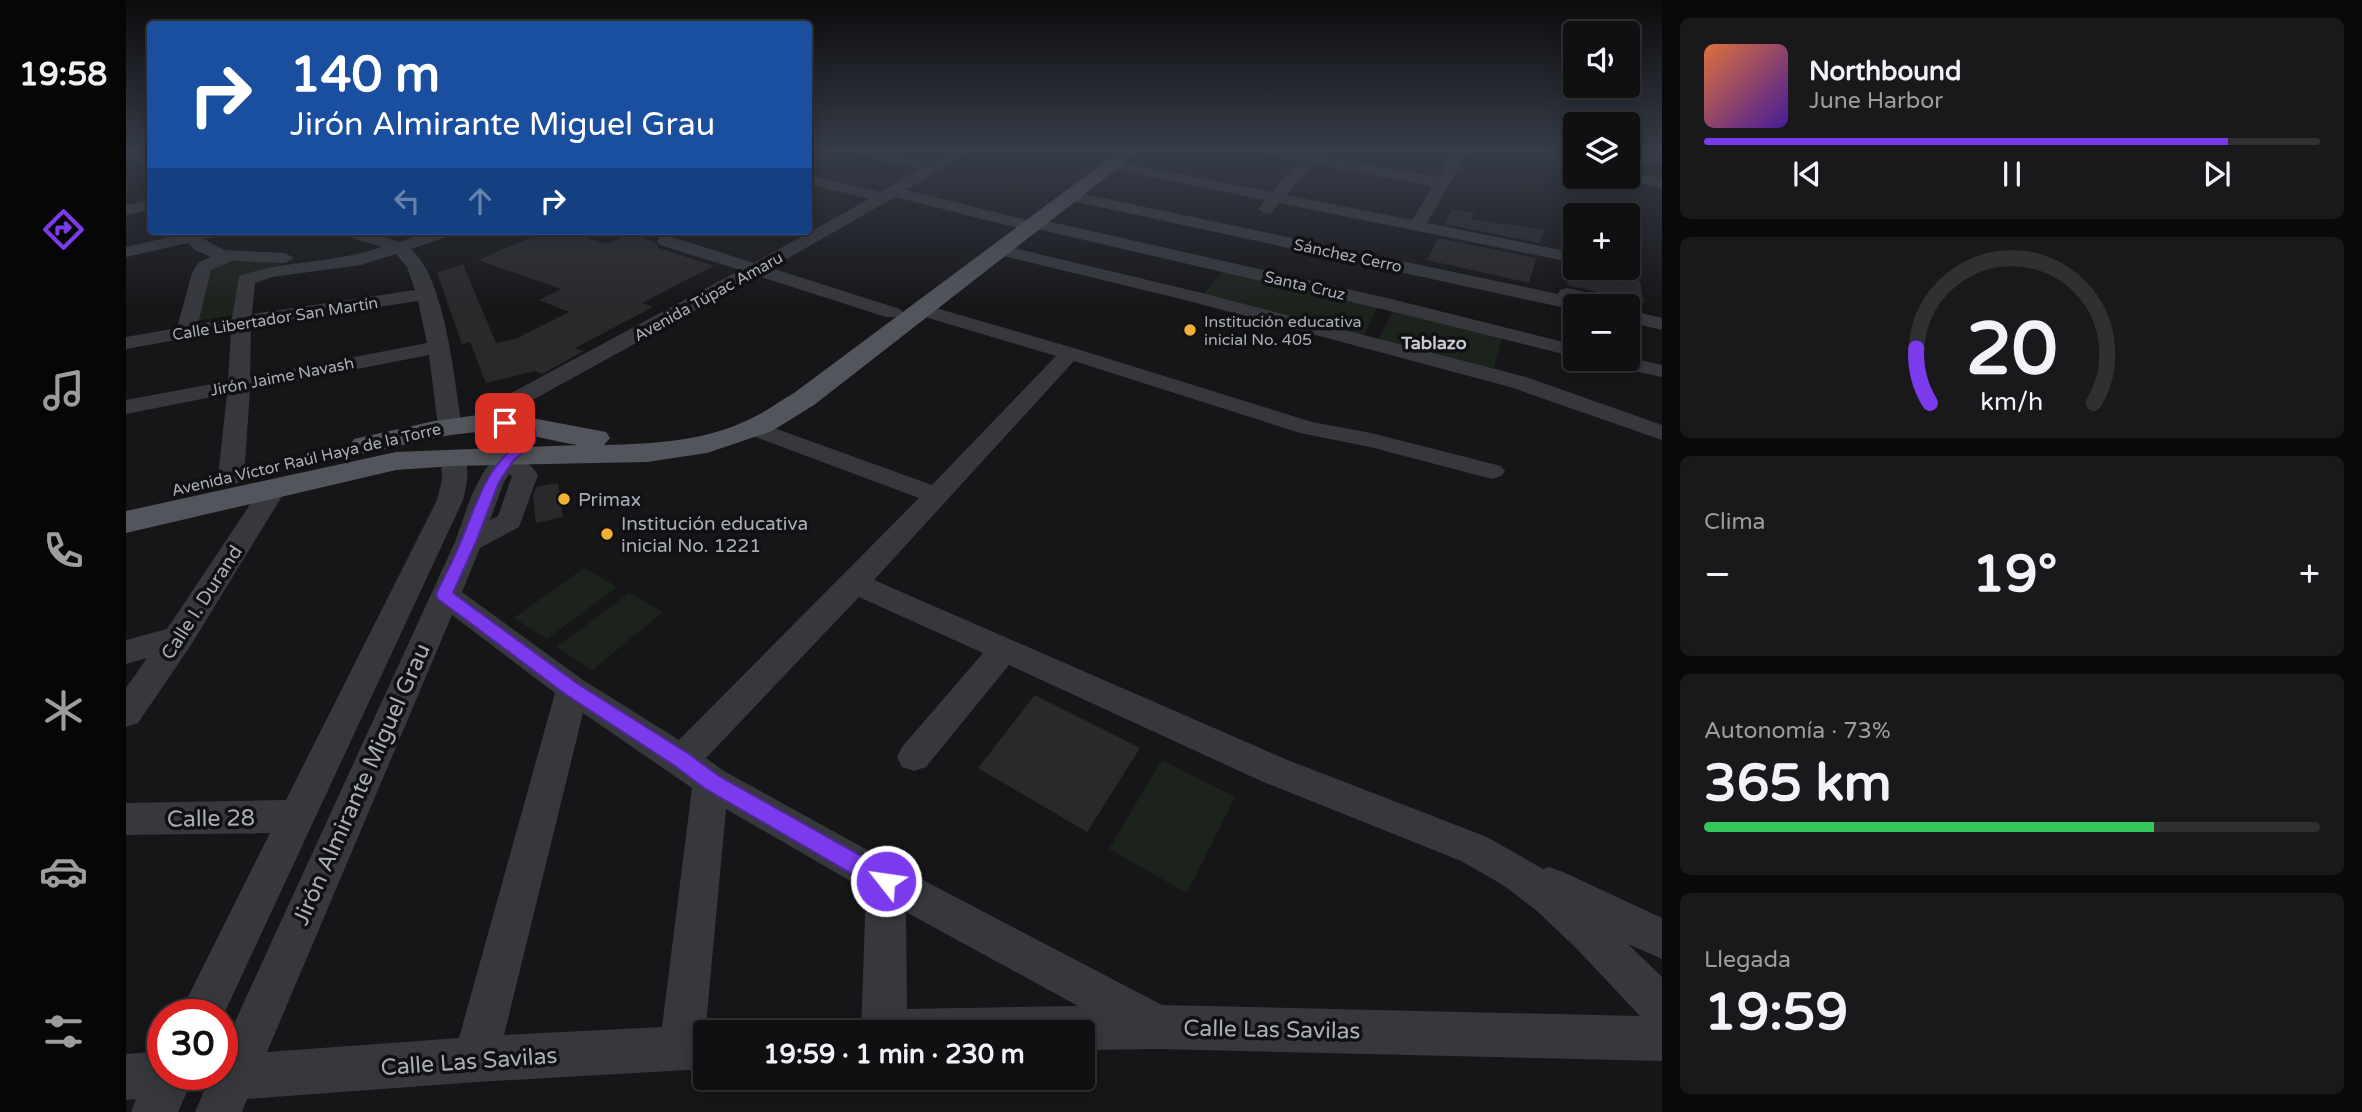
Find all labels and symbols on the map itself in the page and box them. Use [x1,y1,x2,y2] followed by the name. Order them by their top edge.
[1292,235,1404,277] street label: Sánchez Cerro
[630,248,787,346] street label: Avenida Túpac Amaru
[1262,267,1347,305] street label: Santa Cruz
[171,293,380,345] street label: Calle Libertador San Martín
[1204,312,1362,350] place label: Institución educativa inicial No. 405
[1182,322,1198,338] marker: Institución educativa inicial No. 405
[1400,332,1467,354] district label: Tablazo
[209,353,356,401] street label: Jirón Jaime Navash
[475,393,535,453] pin
[170,419,443,501] street label: Avenida Víctor Raúl Haya de la Torre
[578,489,641,511] place label: Primax
[556,491,572,507] marker: Primax
[621,513,808,557] place label: Institución educativa inicial No. 1221
[599,526,615,542] marker: Institución educativa inicial No. 1221
[157,541,247,664] street label: Calle I. Durand
[287,639,437,930] street label: Jirón Almirante Miguel Grau
[167,804,255,834] street label: Calle 28
[849,844,923,918] position arrow
[147,999,238,1090] speed limit sign: 30
[1183,1014,1361,1046] street label: Calle Las Savilas
[380,1042,558,1082] street label: Calle Las Savilas

